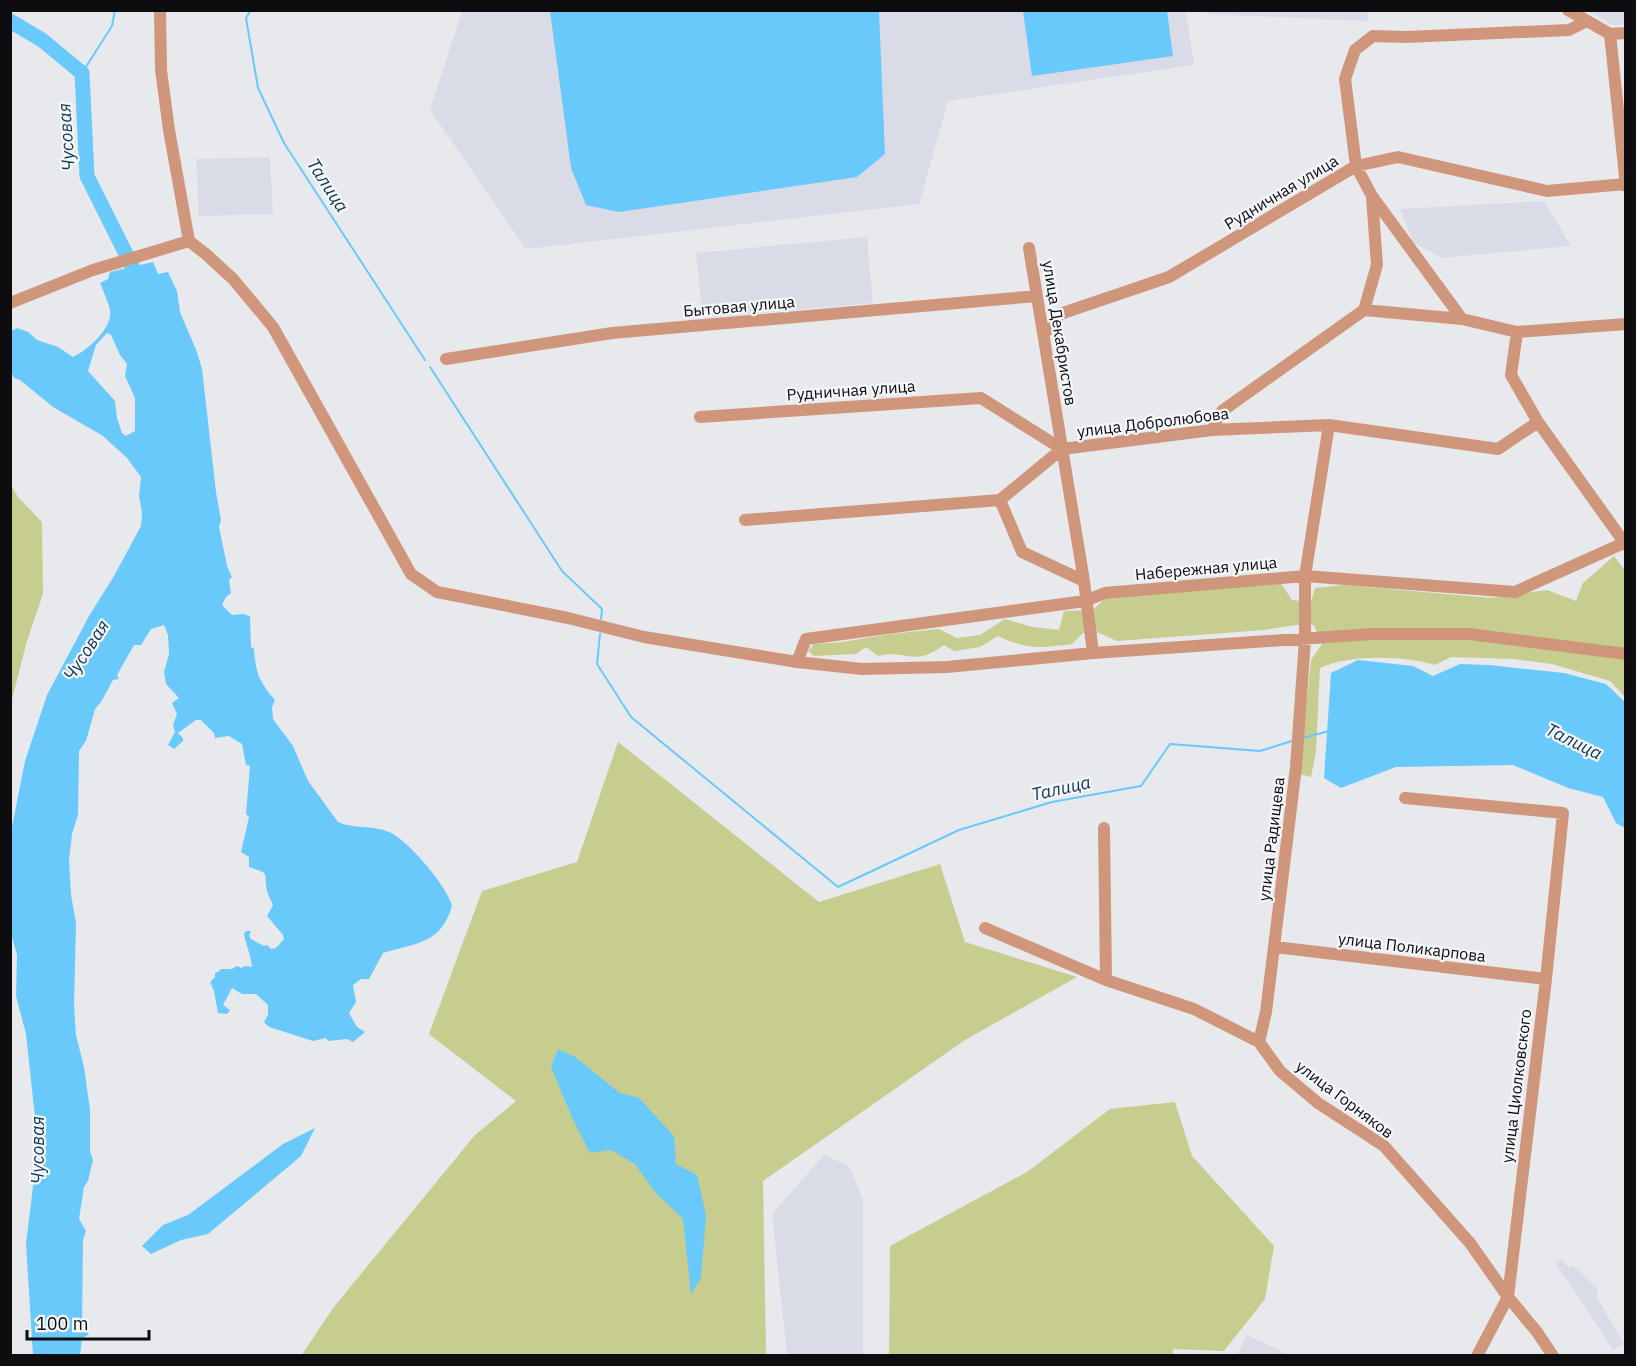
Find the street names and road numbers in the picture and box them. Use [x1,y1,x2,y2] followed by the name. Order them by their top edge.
[1220,150,1342,234] street label: Рудничная улица
[1039,259,1081,407] street label: улица Декабристов
[682,291,796,321] street label: Бытовая улица
[786,375,917,404] street label: Рудничная улица
[1076,403,1231,441] street label: улица Добролюбова
[1134,552,1278,584] street label: Набережная улица
[1253,775,1289,902] street label: улица Радищева
[1337,928,1487,966] street label: улица Поликарпова
[1497,1008,1535,1164] street label: улица Циолковского
[1292,1056,1398,1142] street label: улица Горняков

